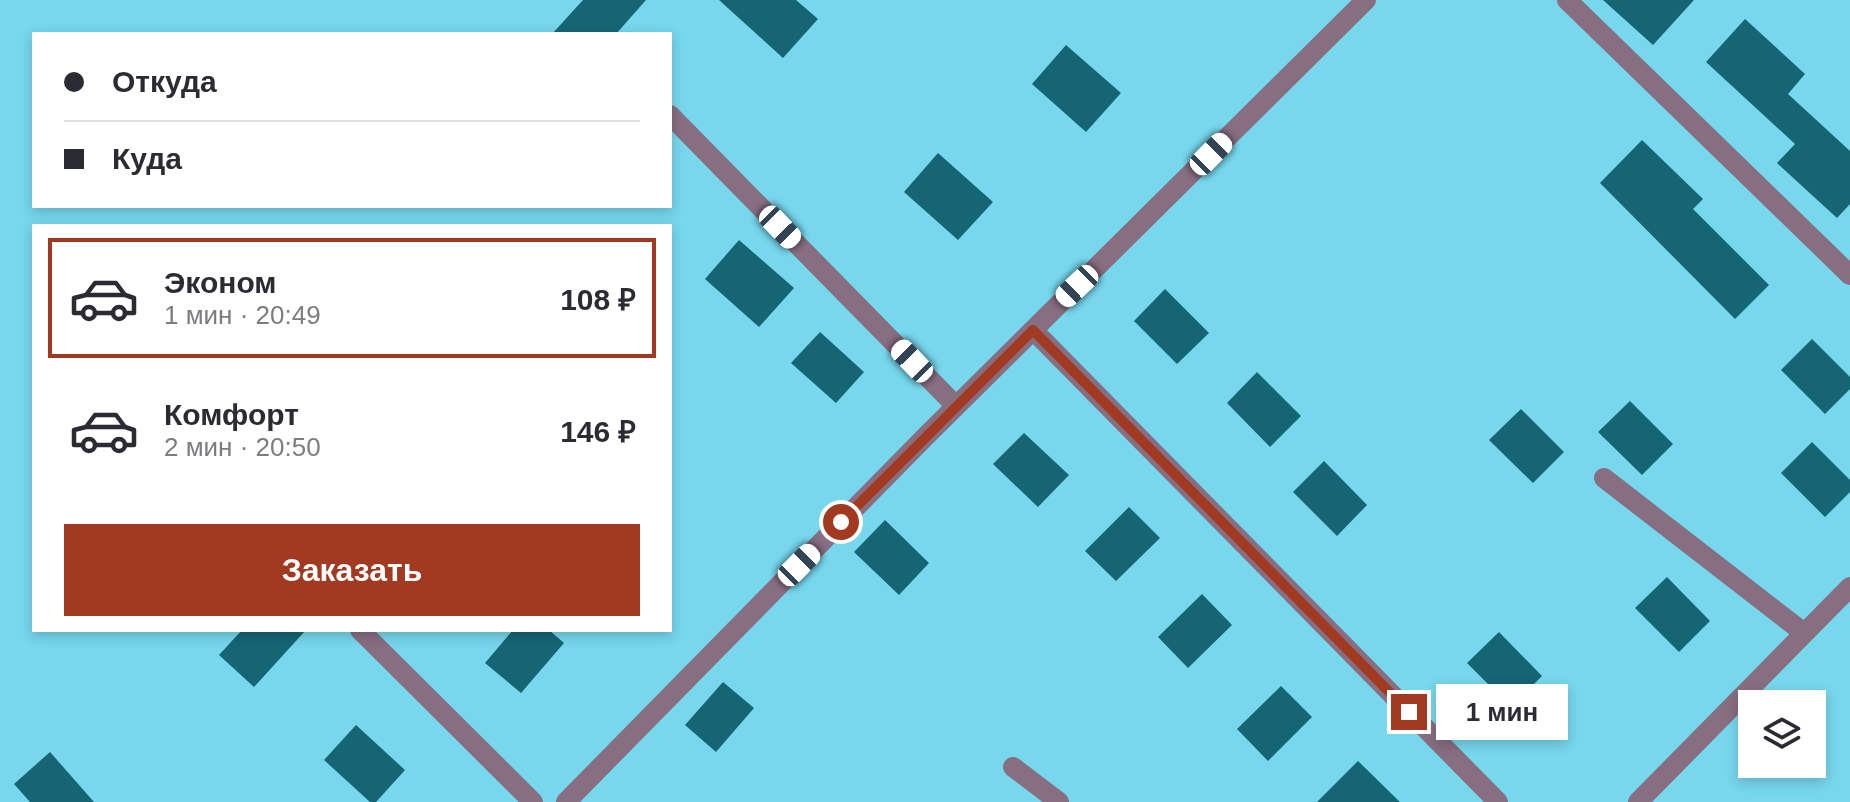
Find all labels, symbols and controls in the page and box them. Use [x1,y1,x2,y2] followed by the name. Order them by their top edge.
[112,65,217,98] text: Откуда
[1186,129,1236,179] car
[112,142,182,175] text: Куда
[755,201,805,253] car
[1051,261,1103,311] car
[68,262,140,334] icon: car
[164,266,277,299] text: Эконом
[560,283,636,316] text: 108 ₽
[164,300,321,330] text: 1 мин · 20:49
[887,335,937,387] car
[68,394,140,466] icon: car
[164,398,299,431] text: Комфорт
[560,415,636,448] text: 146 ₽
[164,432,321,462] text: 2 мин · 20:50
[823,504,859,540] route start
[64,524,640,616] button: Заказать
[774,540,824,590] car
[1437,684,1569,740] callout: 1 мин
[1738,690,1826,778] map controls
[1738,690,1826,778] button: layers
[1391,694,1427,730] route end
[1466,697,1538,727] text: 1 мин

